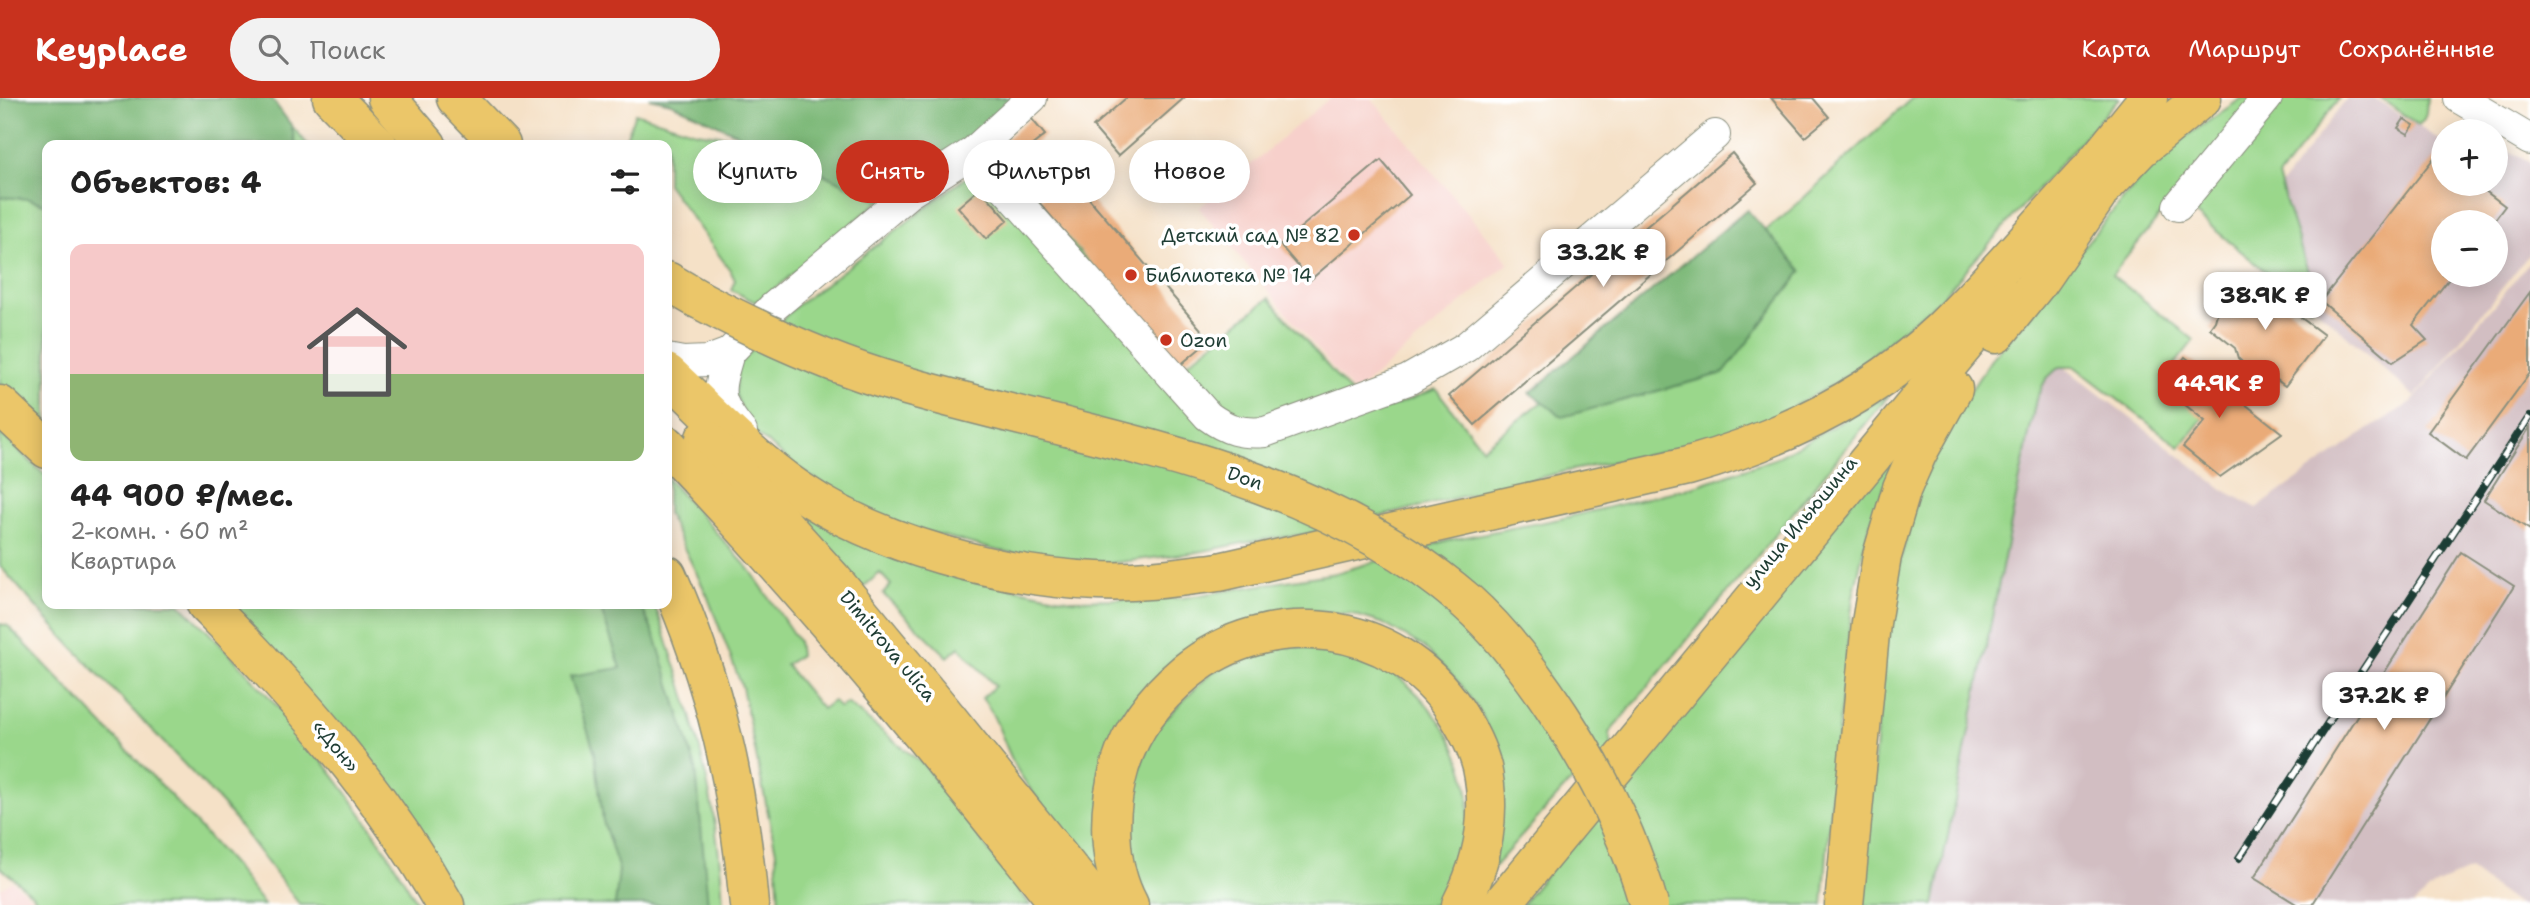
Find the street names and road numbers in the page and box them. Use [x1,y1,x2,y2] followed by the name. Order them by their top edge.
[1737,451,1863,593] street label: улица Ильюшина
[1224,460,1266,496] street label: Don
[834,585,942,707] street label: Dimitrova ulica
[307,715,365,777] street label: «Дон»

